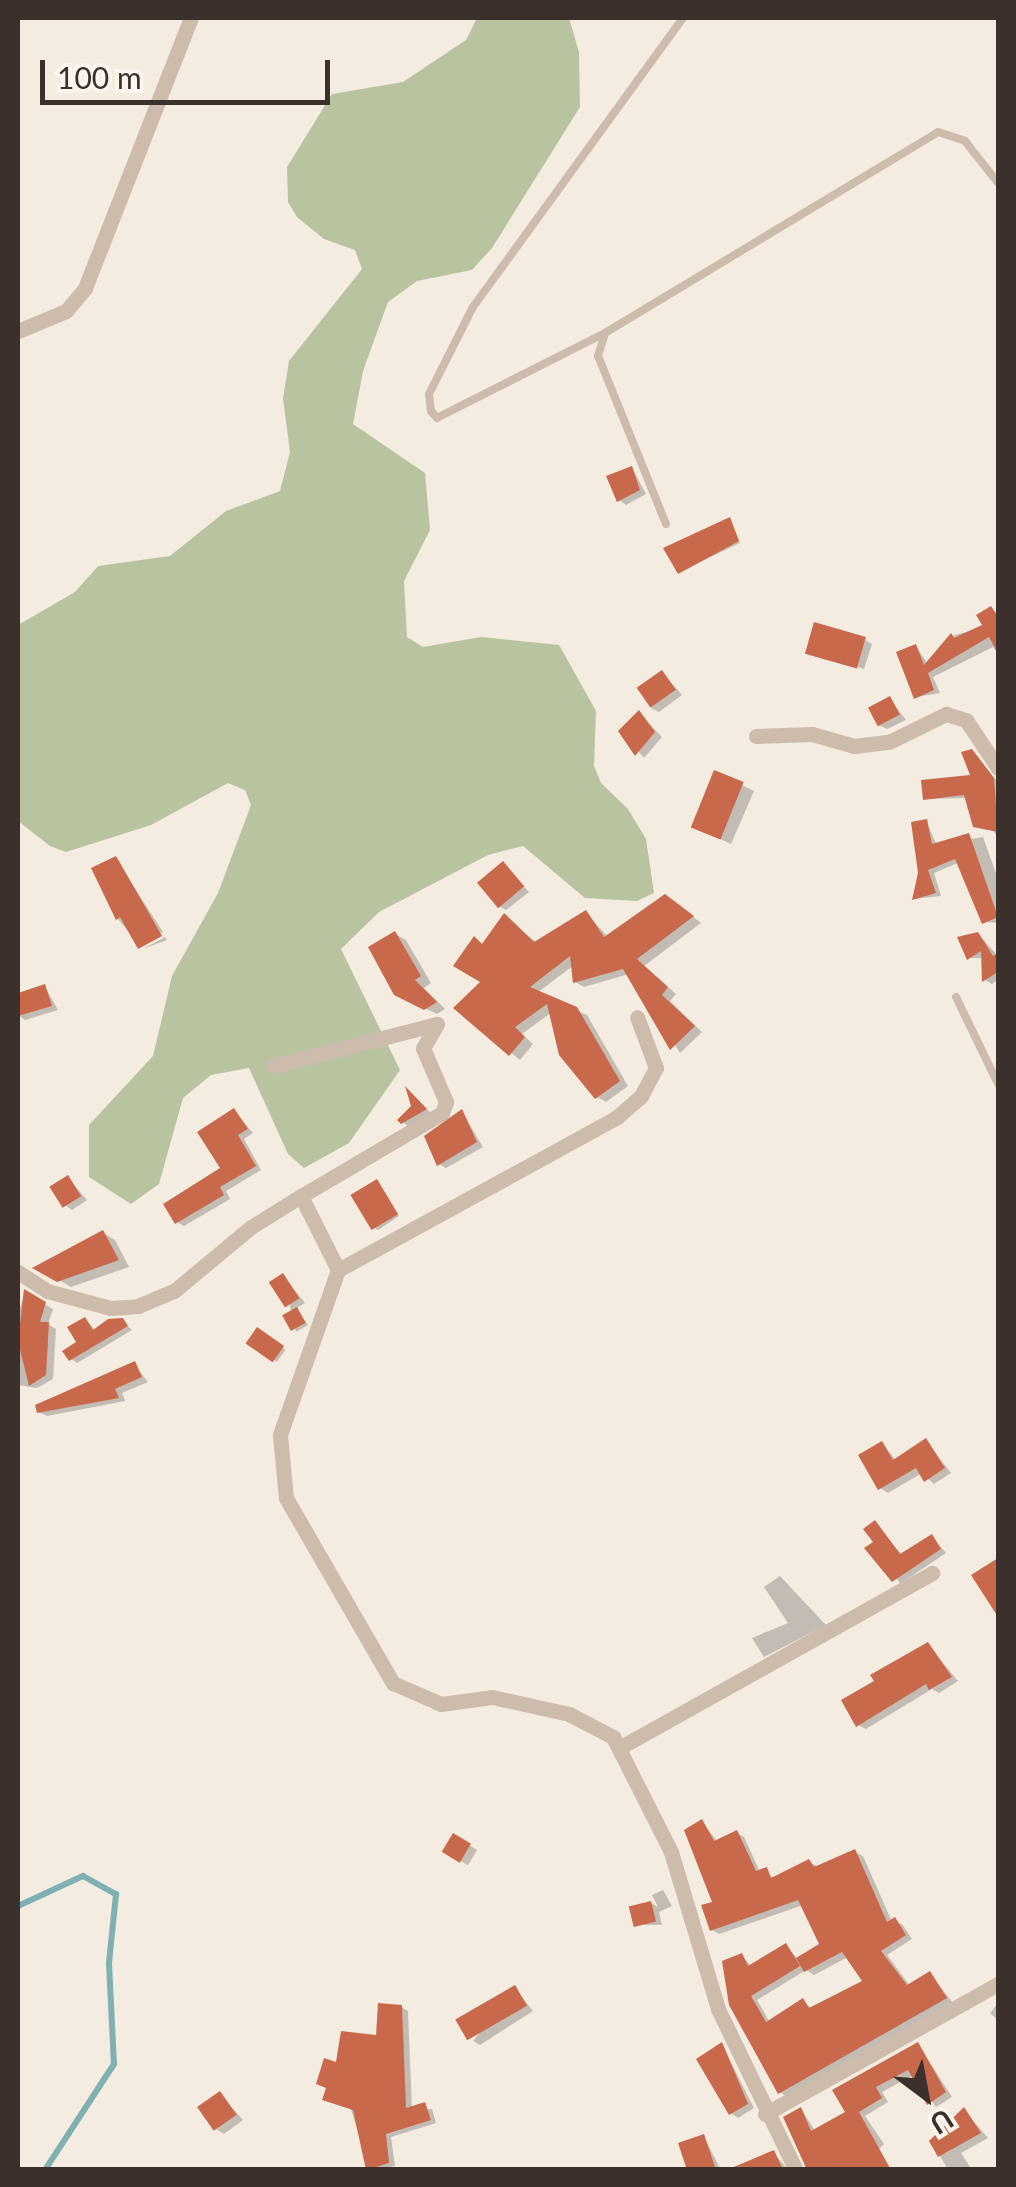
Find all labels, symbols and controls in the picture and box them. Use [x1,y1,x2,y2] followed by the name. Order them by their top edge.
[45,40,335,102] scale bar
[57,59,142,95] text: 100 m
[876,2047,976,2147] north arrow
[924,2103,960,2142] text: U

